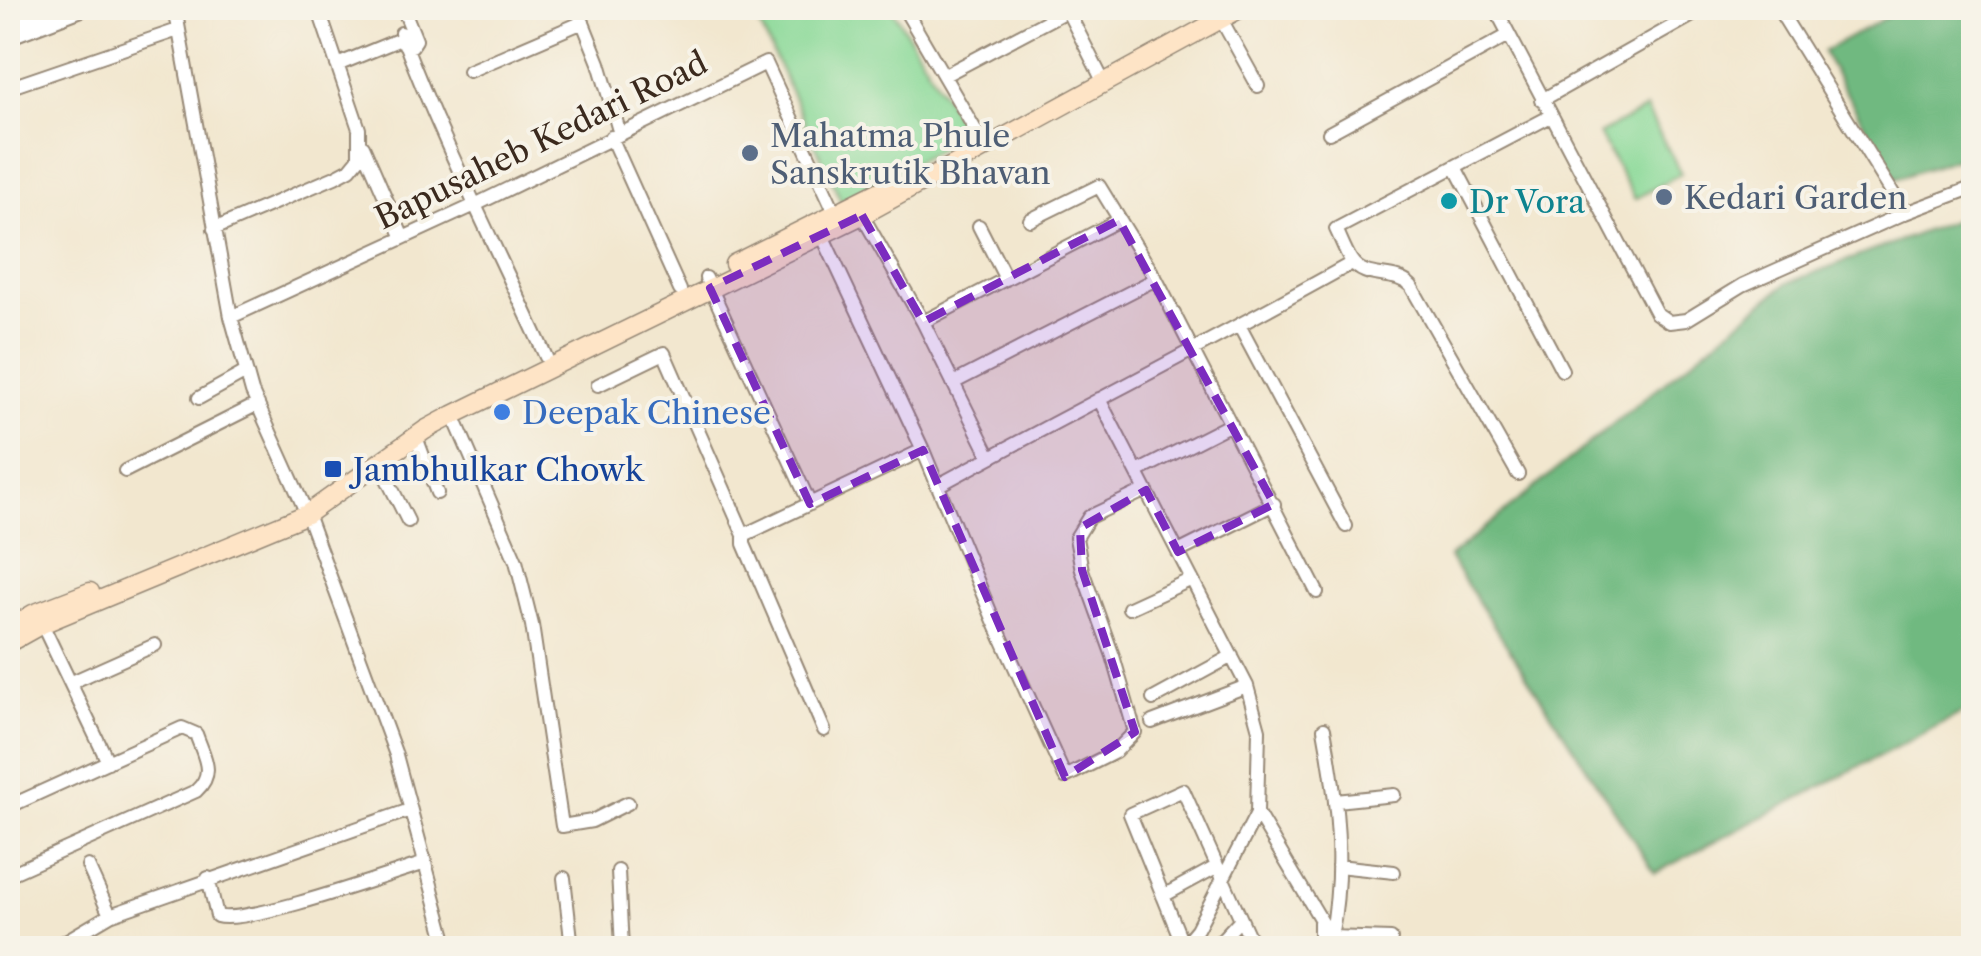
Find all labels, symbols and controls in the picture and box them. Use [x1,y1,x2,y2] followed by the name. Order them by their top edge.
[369,43,713,237] street label: Bapusaheb Kedari Road
[770,116,1051,192] place label: Mahatma Phule Sanskrutik Bhavan
[739,142,761,164] marker: Mahatma Phule Sanskrutik Bhavan
[1684,178,1907,217] place label: Kedari Garden
[1469,182,1585,221] place label: Dr Vora
[1653,186,1675,208] marker: Kedari Garden
[1438,190,1460,212] marker: Dr Vora
[522,393,771,432] place label: Deepak Chinese
[491,401,513,423] marker: Deepak Chinese
[348,450,645,489] place label: Jambhulkar Chowk
[322,458,344,480] marker: Jambhulkar Chowk

